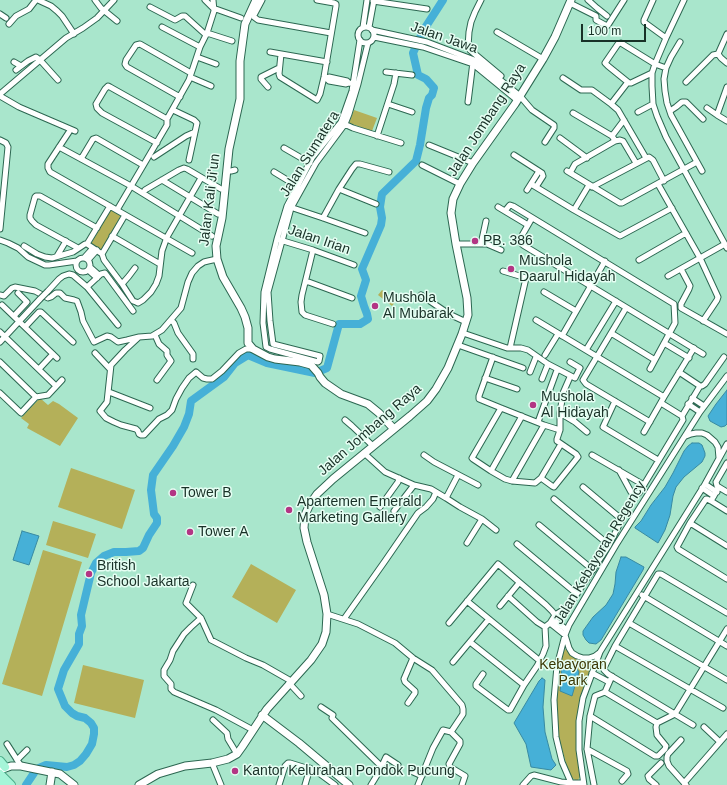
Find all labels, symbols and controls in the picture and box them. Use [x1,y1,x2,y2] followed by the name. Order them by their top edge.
[583,16,648,42] scale bar
[408,19,480,57] street label: Jalan Jawa
[588,24,621,38] text: 100 m
[444,60,530,180] street label: Jalan Jombang Raya
[277,108,343,200] street label: Jalan Sumatera
[196,153,224,247] street label: Jalan Kali Ji'un
[286,222,352,258] street label: Jalan Irian
[483,233,533,249] place label: PB. 386
[470,236,480,246] marker: PB. 386
[519,253,615,286] place label: Mushola Daarul Hidayah
[506,264,516,274] marker: Mushola Daarul Hidayah
[383,290,454,322] place label: Mushola Al Mubarak
[370,301,380,311] marker: Mushola Al Mubarak
[315,381,425,479] street label: Jalan Jombang Raya
[541,389,609,422] place label: Mushola Al Hidayah
[528,400,538,410] marker: Mushola Al Hidayah
[551,478,649,628] street label: Jalan Kebayoran Regency
[181,485,232,501] place label: Tower B
[168,488,178,498] marker: Tower B
[297,494,422,526] place label: Apartemen Emerald Marketing Gallery
[284,505,294,515] marker: Apartemen Emerald Marketing Gallery
[198,524,249,540] place label: Tower A
[185,527,195,537] marker: Tower A
[97,558,190,590] place label: British School Jakarta
[84,569,94,579] marker: British School Jakarta
[539,657,607,690] park label: Kebayoran Park
[243,763,455,779] place label: Kantor Kelurahan Pondok Pucung
[230,766,240,776] marker: Kantor Kelurahan Pondok Pucung

